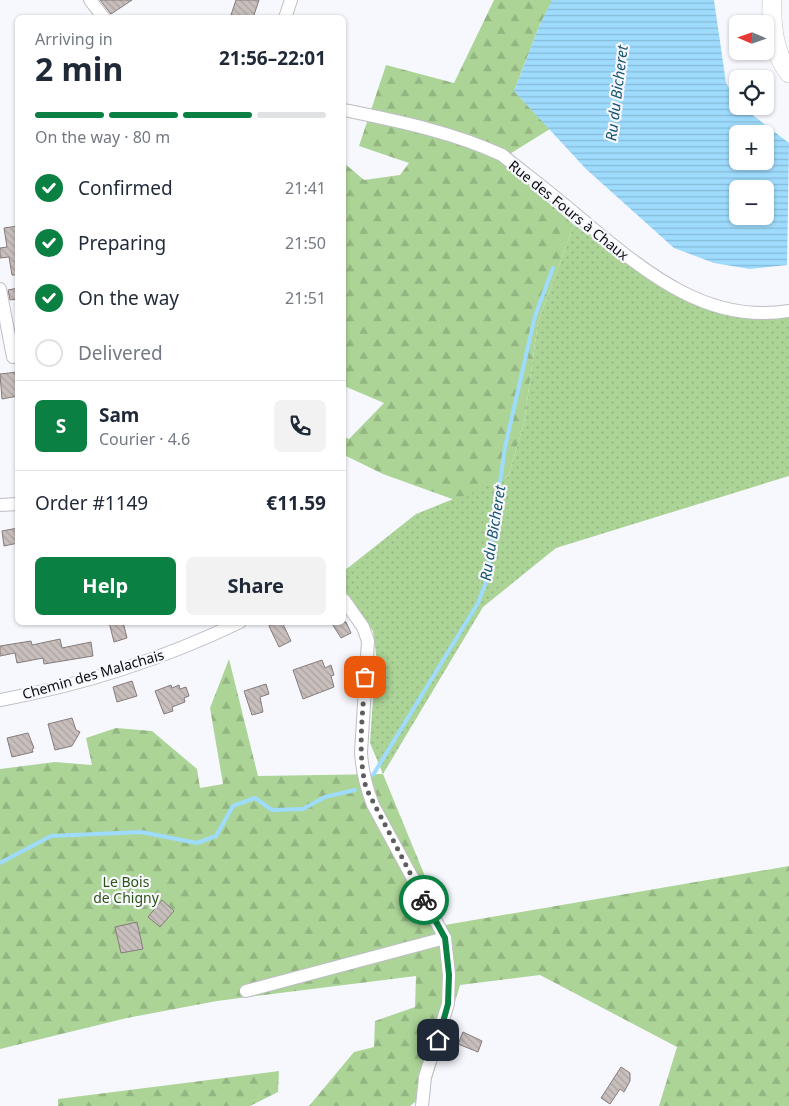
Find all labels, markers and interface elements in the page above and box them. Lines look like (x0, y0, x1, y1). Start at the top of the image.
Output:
north arrow (729, 15, 774, 60)
map controls (729, 15, 774, 225)
text: Arriving in (35, 28, 113, 50)
water label: Ru du Bicheret (600, 43, 632, 142)
text: 21:56–22:01 (219, 45, 326, 71)
text: 2 min (35, 47, 123, 90)
button: locate (729, 70, 774, 115)
button: + (729, 125, 774, 170)
text: On the way · 80 m (35, 126, 170, 148)
street label: Rue des Fours à Chaux (505, 156, 633, 265)
icon: check (35, 174, 63, 202)
text: Confirmed (78, 175, 173, 201)
text: 21:41 (285, 177, 326, 199)
button: − (729, 180, 774, 225)
icon: check (35, 229, 63, 257)
text: Preparing (78, 230, 166, 256)
text: 21:50 (285, 232, 326, 254)
icon: check (35, 284, 63, 312)
text: On the way (78, 285, 179, 311)
text: 21:51 (285, 287, 326, 309)
text: Delivered (78, 340, 163, 366)
button: phone (274, 400, 326, 452)
text: Sam (99, 402, 139, 428)
text: S (56, 413, 66, 439)
text: Courier · 4.6 (99, 428, 190, 450)
water label: Ru du Bicheret (475, 483, 510, 582)
text: Order #1149 (35, 490, 148, 516)
text: €11.59 (266, 490, 326, 516)
button: Help (35, 557, 176, 615)
button: Share (186, 557, 326, 615)
street label: Chemin des Malachais (20, 645, 166, 703)
pin (344, 656, 386, 698)
icon: bag (351, 663, 379, 691)
park label: Le Bois de Chigny (93, 872, 160, 907)
courier (399, 875, 449, 925)
icon: bike (410, 886, 438, 914)
pin (417, 1019, 459, 1061)
icon: home (424, 1026, 452, 1054)

